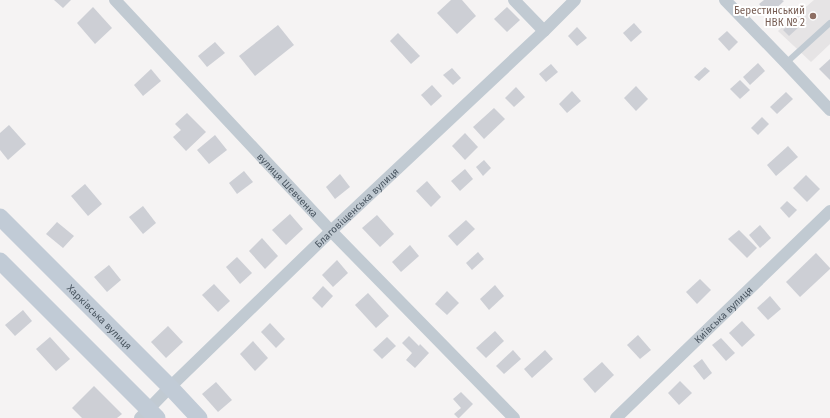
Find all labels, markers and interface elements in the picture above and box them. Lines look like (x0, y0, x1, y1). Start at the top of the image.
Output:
place label: Берестинський НВК № 2 (734, 5, 805, 29)
marker: Берестинський НВК № 2 (808, 11, 818, 21)
street label: вулиця Шевченка (254, 151, 320, 220)
street label: Благовіщенська вулиця (313, 166, 402, 251)
street label: Харківська вулиця (64, 282, 134, 352)
street label: Київська вулиця (692, 284, 756, 346)

